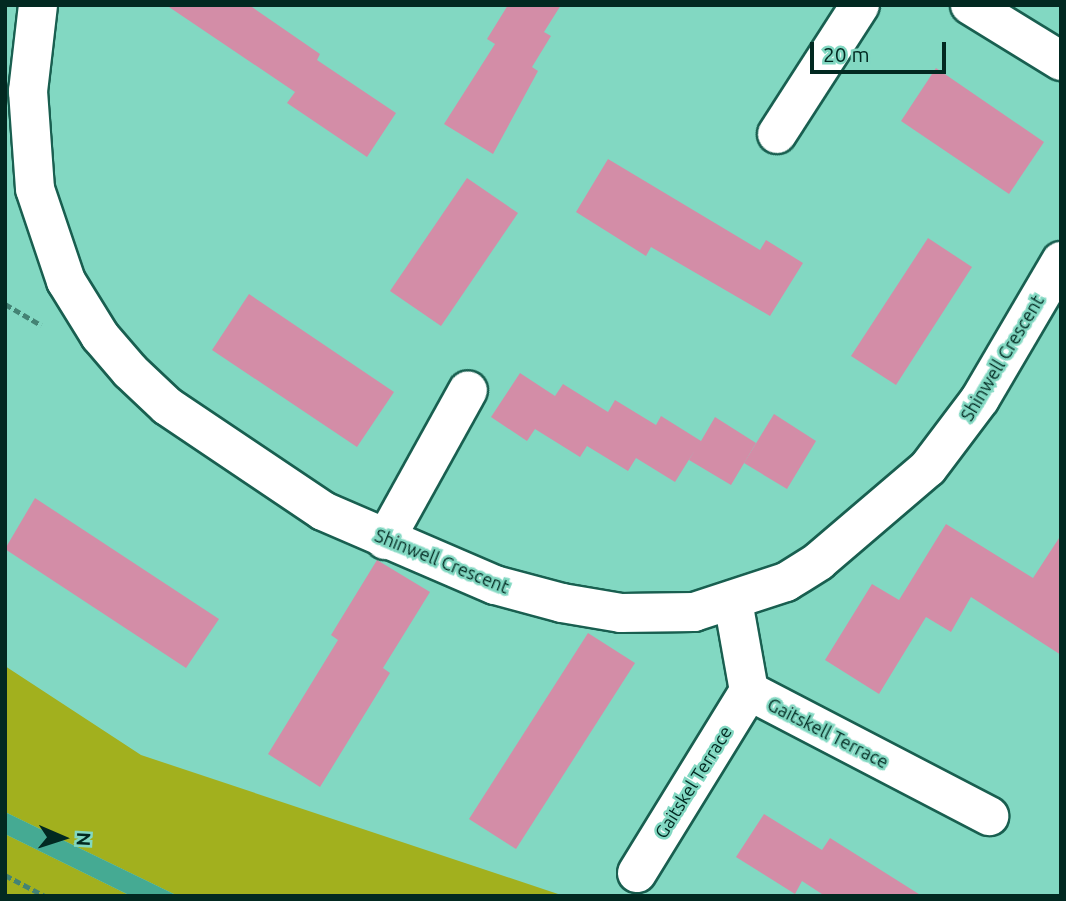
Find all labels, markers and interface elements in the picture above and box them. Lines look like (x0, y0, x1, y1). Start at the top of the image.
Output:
scale bar (814, 28, 950, 72)
text: 20 m (823, 42, 870, 66)
street label: Shinwell Crescent (956, 291, 1048, 425)
street label: Shinwell Crescent (372, 524, 512, 598)
street label: Gaitskell Terrace (764, 693, 892, 773)
street label: Gaitskel Terrace (650, 722, 736, 842)
north arrow (28, 803, 98, 873)
text: N (73, 831, 95, 847)

